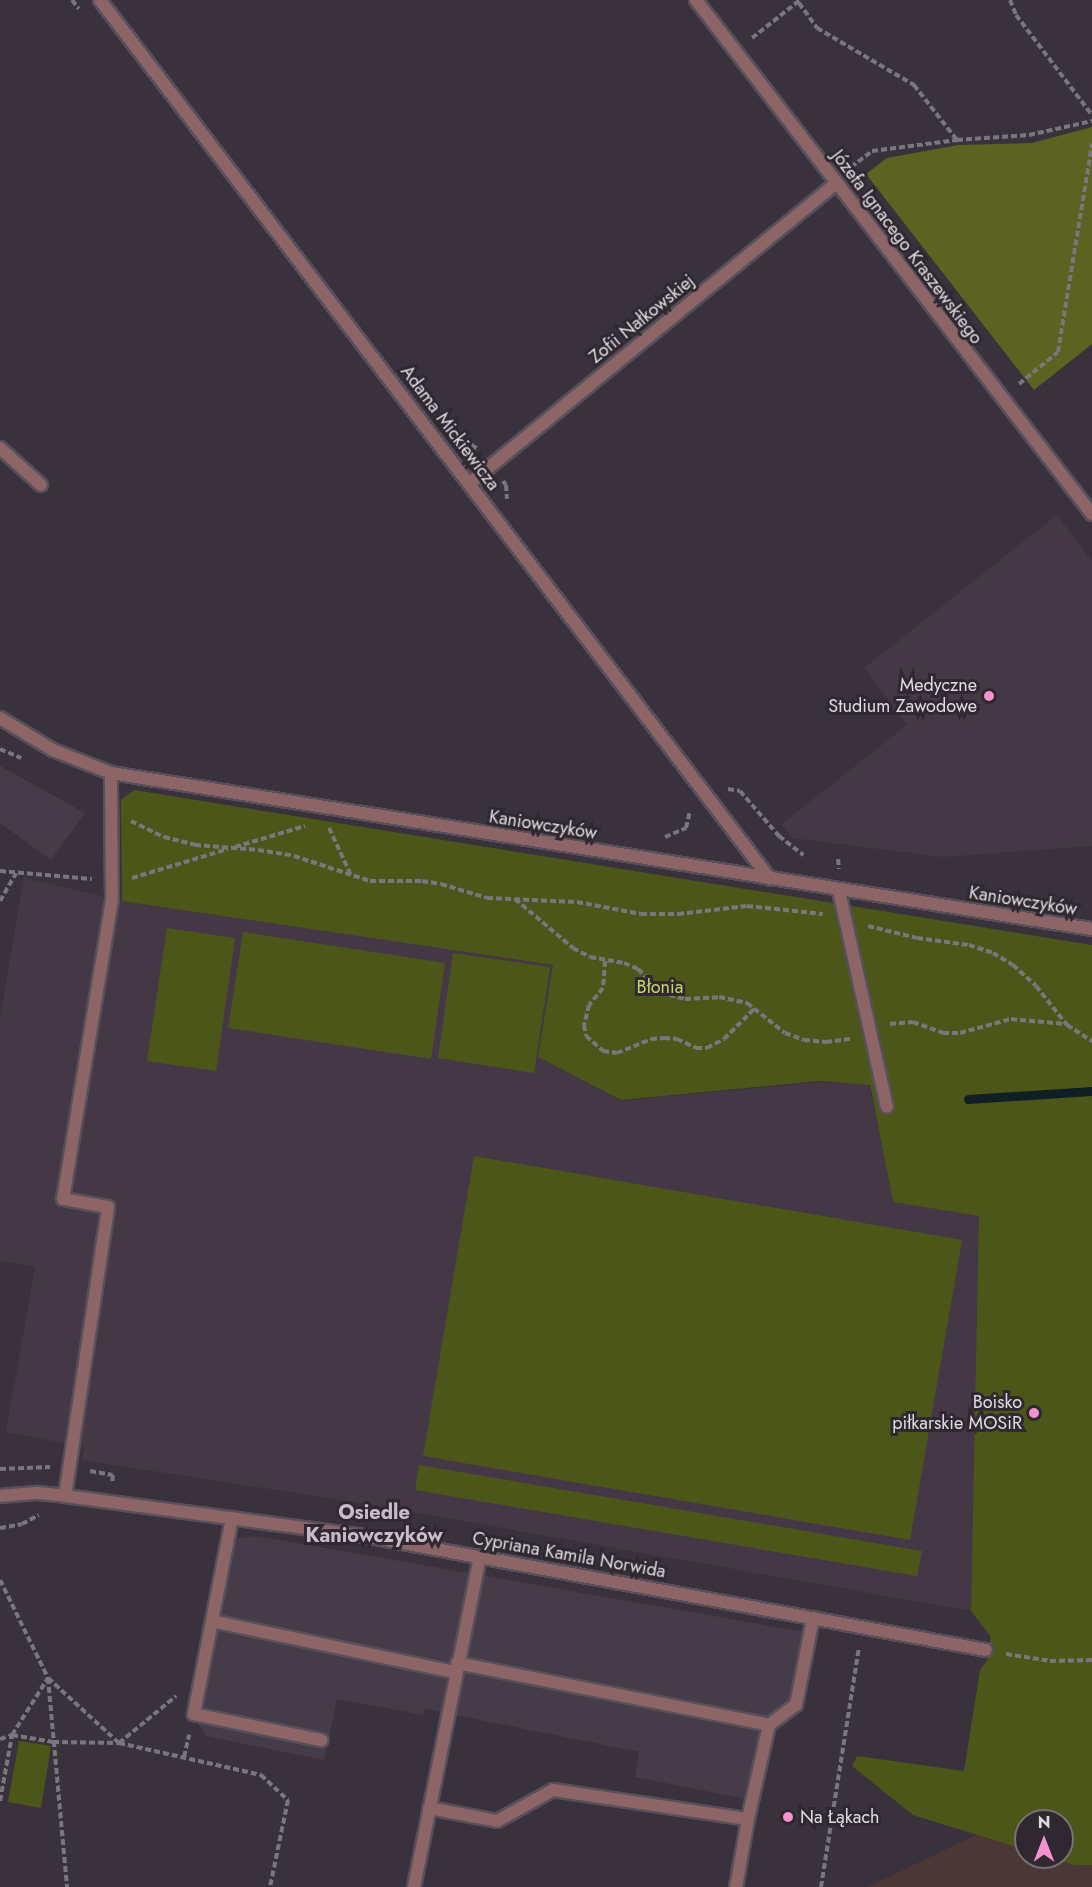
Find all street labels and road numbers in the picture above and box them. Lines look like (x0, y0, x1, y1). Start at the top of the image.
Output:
street label: Józefa Ignacego Kraszewskiego (827, 146, 987, 348)
street label: Zofii Nałkowskiej (585, 270, 699, 368)
street label: Adama Mickiewicza (396, 361, 504, 495)
street label: Kaniowczyków (487, 806, 599, 844)
street label: Kaniowczyków (967, 882, 1079, 920)
street label: Cypriana Kamila Norwida (471, 1527, 667, 1583)

